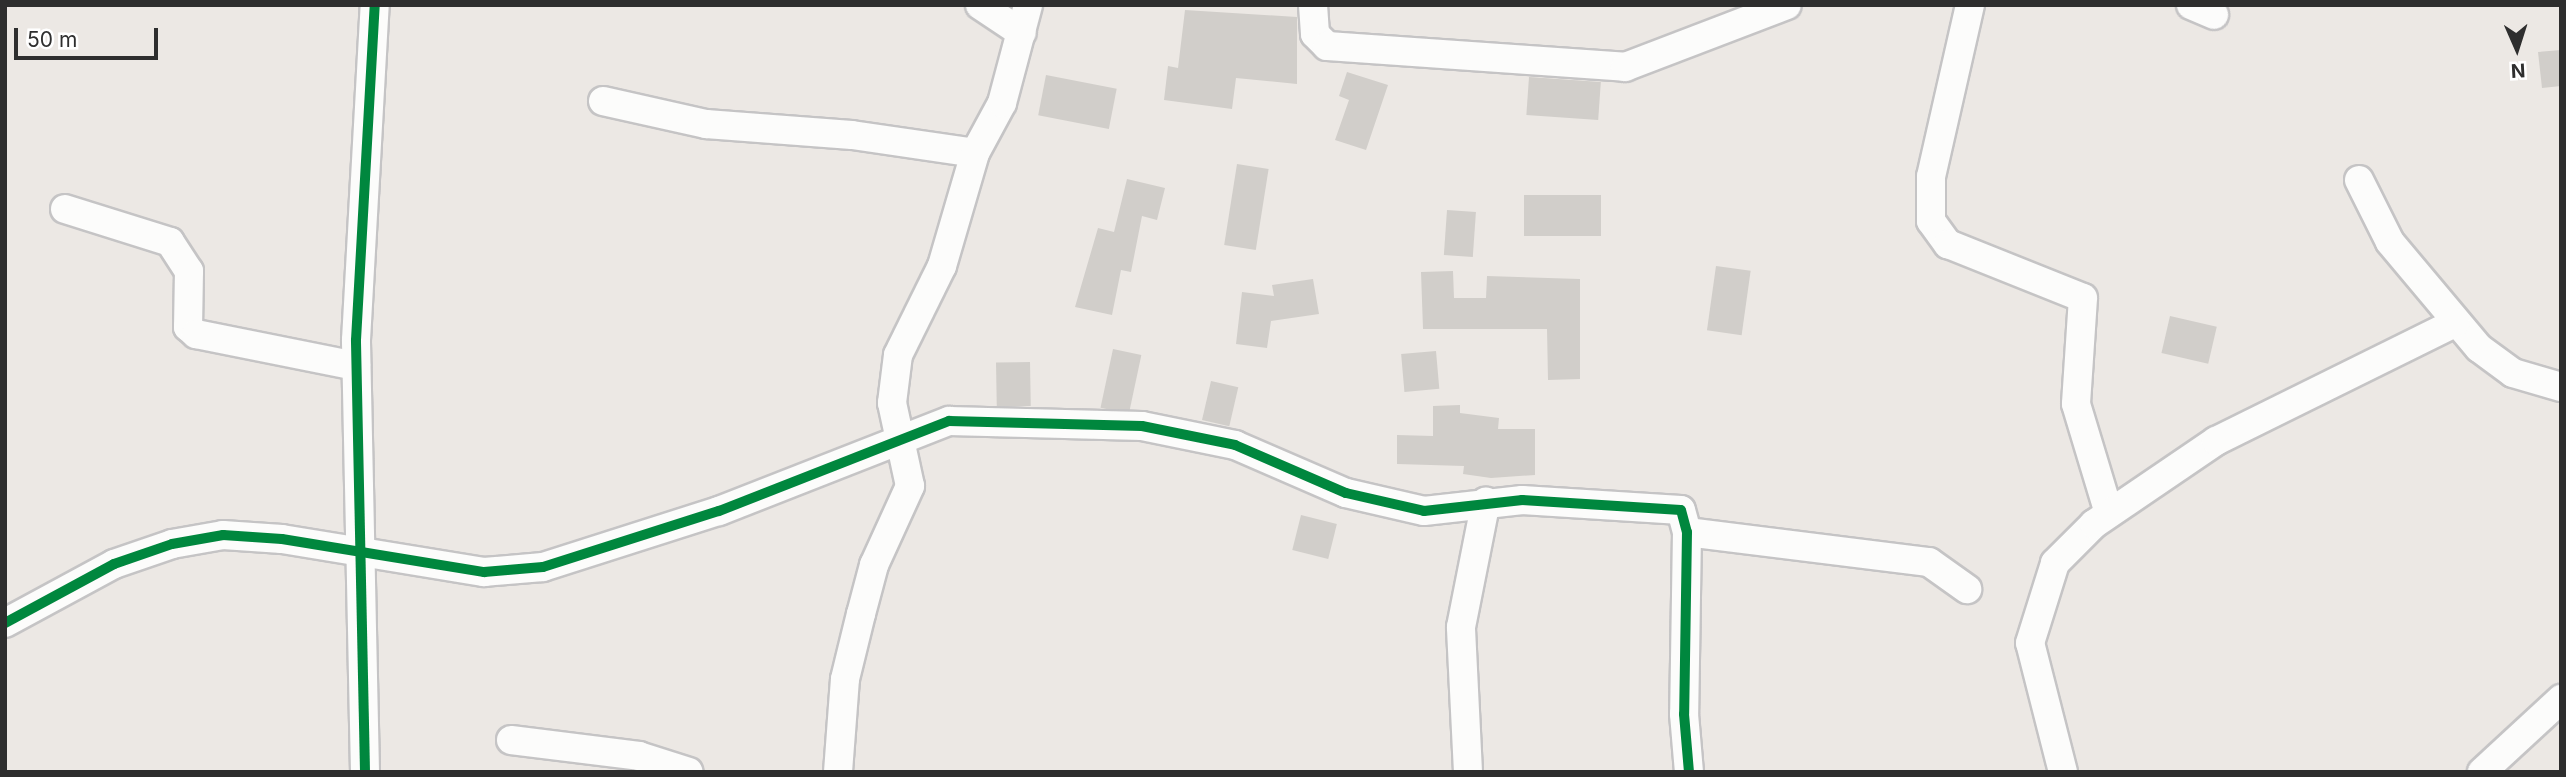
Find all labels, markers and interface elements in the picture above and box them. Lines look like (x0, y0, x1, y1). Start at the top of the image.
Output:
scale bar (18, 14, 161, 58)
north arrow (2482, 14, 2552, 84)
text: 50 m (27, 27, 77, 52)
text: N (2510, 59, 2526, 82)

